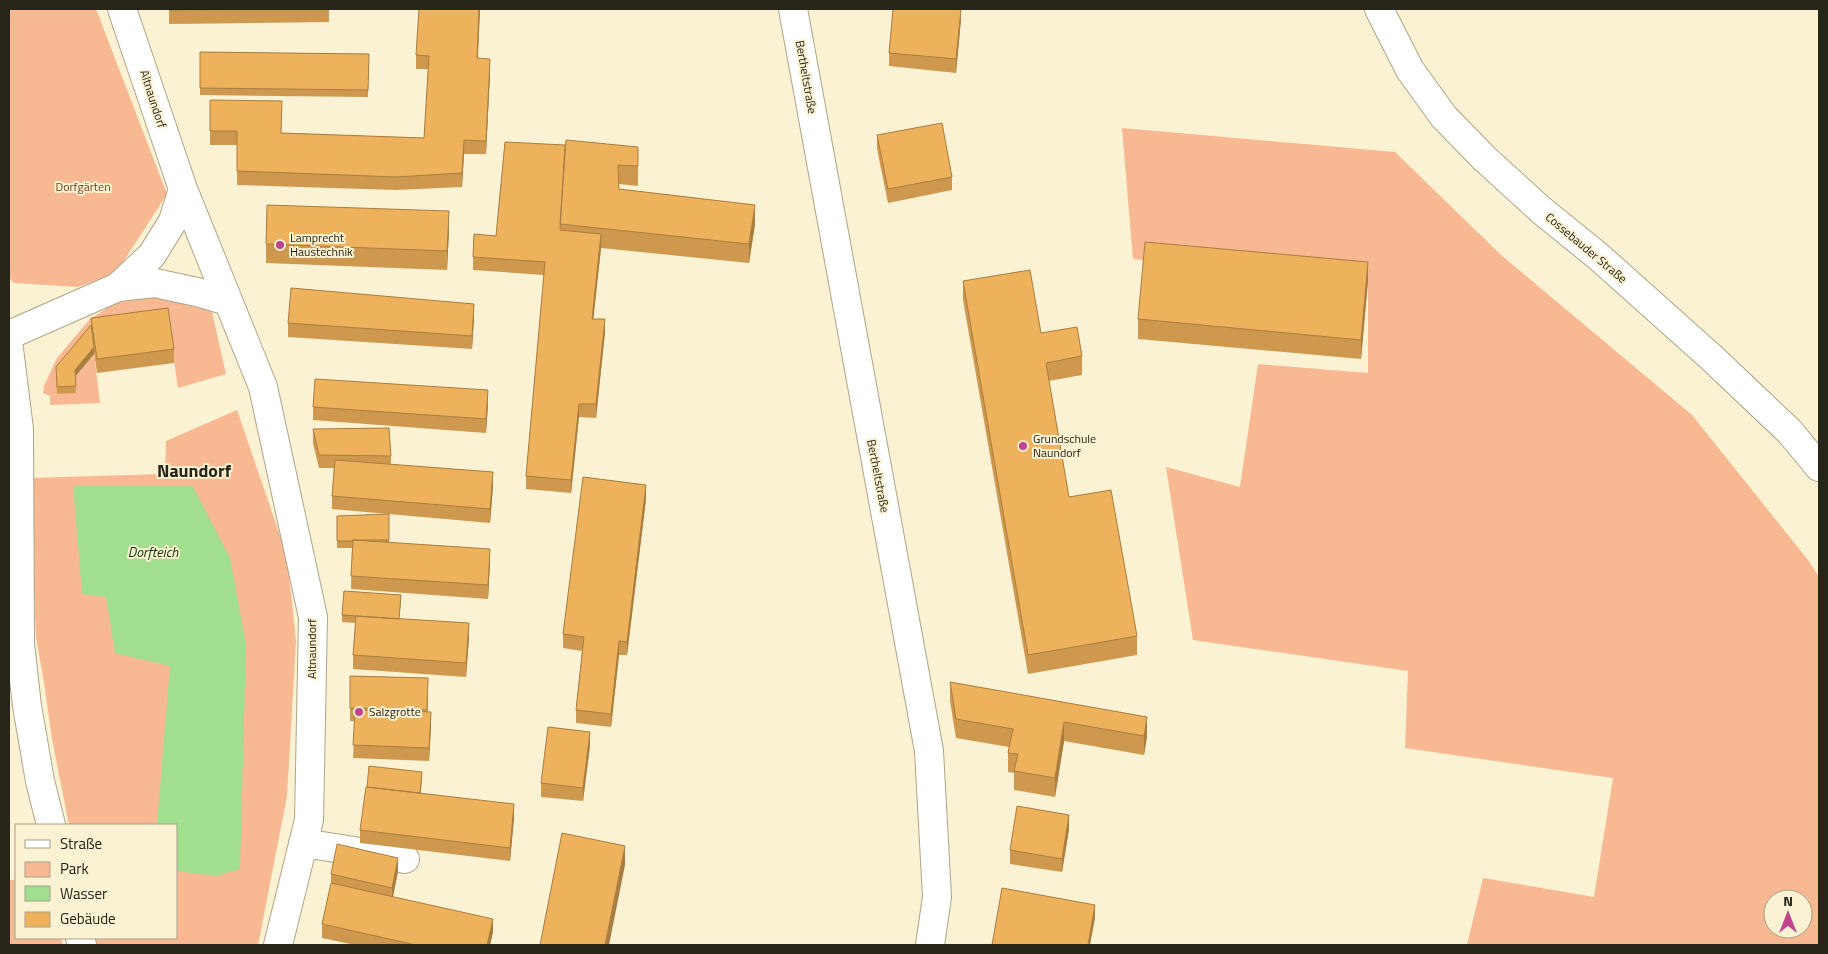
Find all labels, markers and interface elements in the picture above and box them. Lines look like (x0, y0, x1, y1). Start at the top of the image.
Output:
street label: Bertheltstraße (791, 39, 822, 115)
street label: Altnaundorf (135, 67, 172, 130)
park label: Dorfgärten (55, 177, 111, 196)
street label: Cossebauder Straße (1541, 208, 1631, 288)
place label: Lamprecht Haustechnik (290, 228, 353, 261)
marker: Lamprecht Haustechnik (274, 239, 286, 251)
place label: Grundschule Naundorf (1033, 429, 1096, 462)
street label: Bertheltstraße (862, 438, 895, 514)
marker: Grundschule Naundorf (1017, 440, 1029, 452)
district label: Naundorf (157, 457, 232, 484)
water label: Dorfteich (128, 541, 179, 562)
street label: Altnaundorf (302, 619, 321, 679)
place label: Salzgrotte (369, 702, 421, 721)
marker: Salzgrotte (353, 706, 365, 718)
legend (15, 824, 178, 939)
text: Straße (60, 832, 102, 855)
text: Park (60, 857, 89, 880)
text: Wasser (60, 882, 107, 905)
north arrow (1763, 889, 1813, 939)
text: N (1783, 890, 1793, 911)
text: Gebäude (60, 907, 116, 930)

